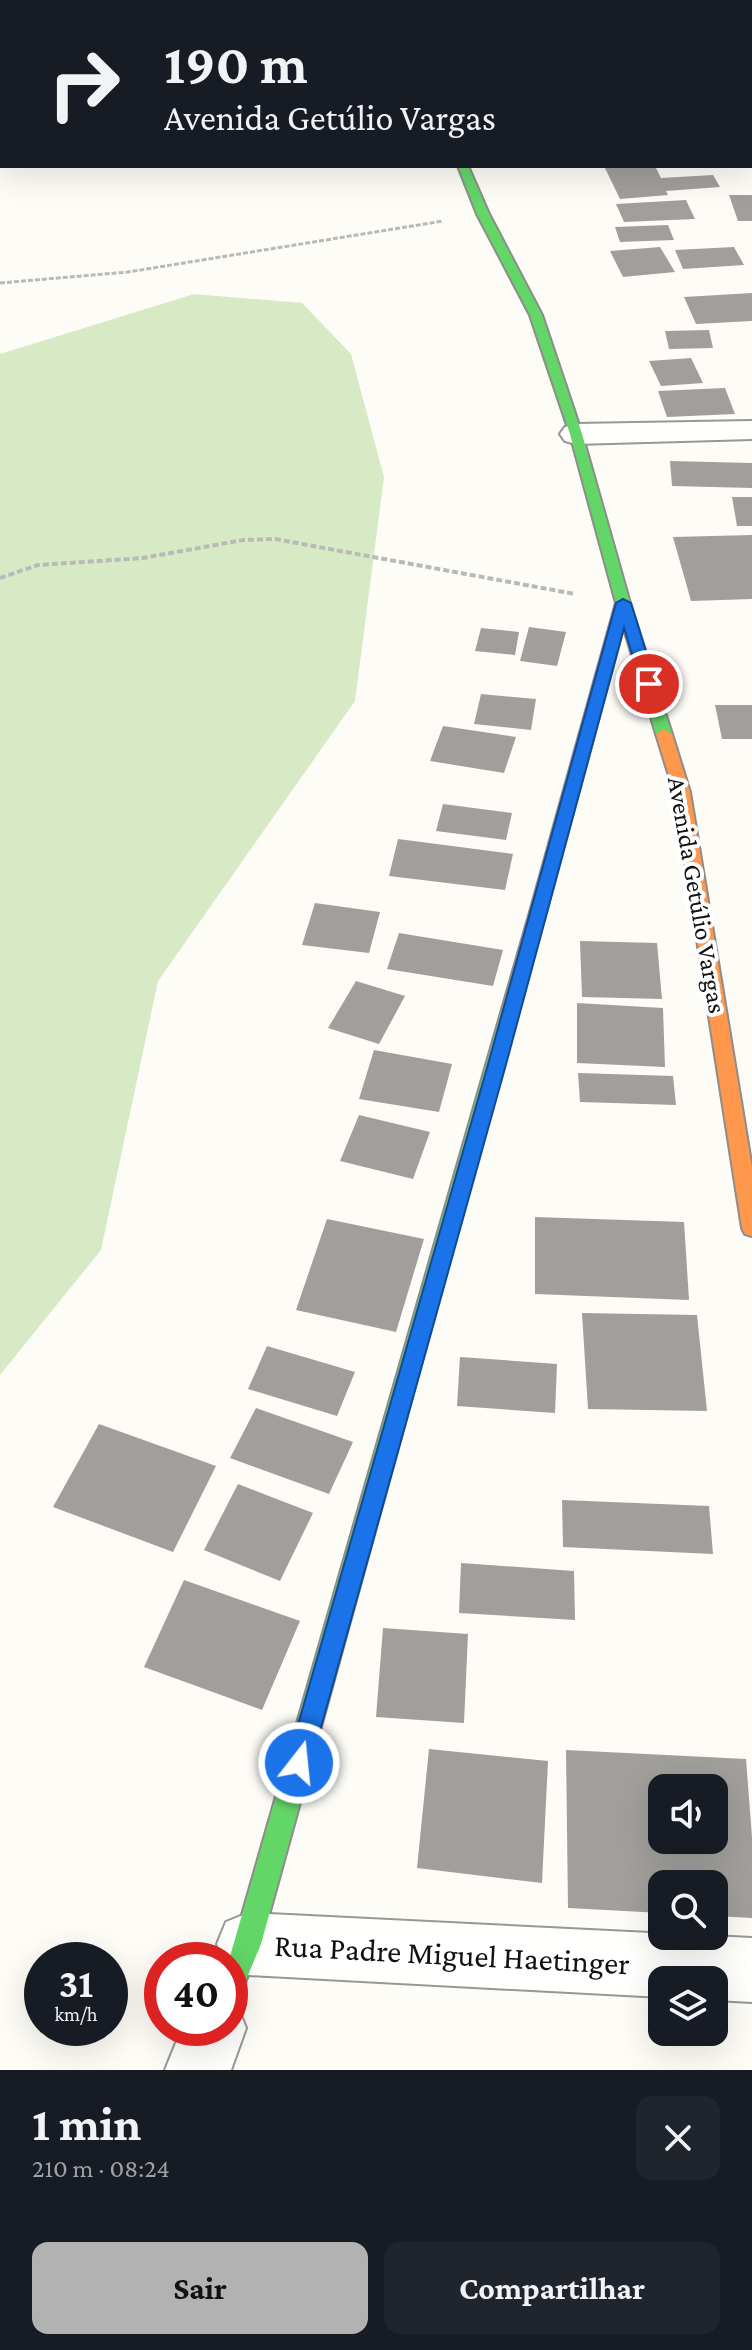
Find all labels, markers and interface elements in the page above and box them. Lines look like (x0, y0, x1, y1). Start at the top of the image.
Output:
icon: right (32, 32, 136, 136)
text: 190 m (164, 33, 308, 95)
text: Avenida Getúlio Vargas (164, 98, 496, 138)
pin (615, 650, 683, 718)
icon: arrive (627, 662, 671, 706)
street label: Avenida Getúlio Vargas (662, 774, 732, 1016)
position arrow (257, 1721, 341, 1805)
map controls (648, 1774, 728, 2046)
button: sound (648, 1774, 728, 1854)
button: search (648, 1870, 728, 1950)
street label: Rua Padre Miguel Haetinger (273, 1927, 631, 1981)
speed limit sign: 40 (144, 1942, 248, 2046)
text: 31 (59, 1961, 93, 2006)
button: layers (648, 1966, 728, 2046)
text: km/h (54, 2003, 98, 2025)
button: close (636, 2096, 720, 2180)
text: 1 min (32, 2097, 141, 2150)
text: 210 m · 08:24 (32, 2154, 170, 2183)
button: Sair (32, 2242, 368, 2334)
button: Compartilhar (384, 2242, 720, 2334)

